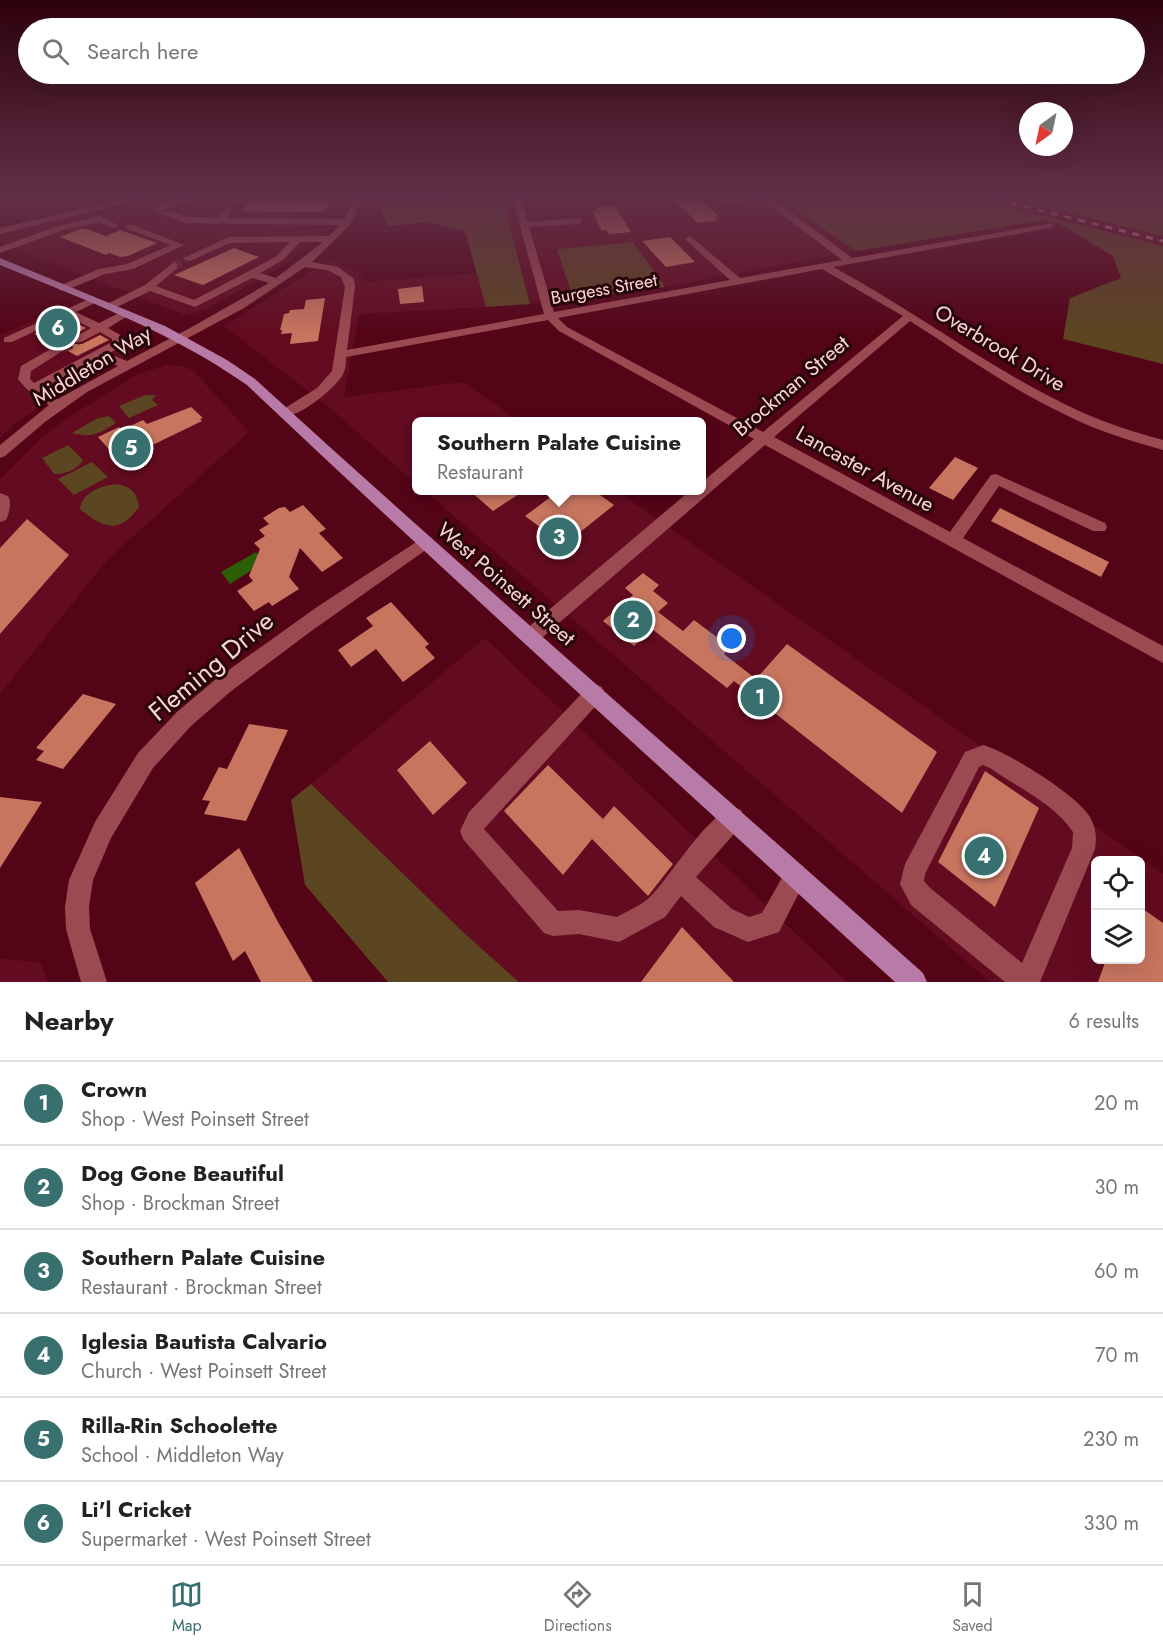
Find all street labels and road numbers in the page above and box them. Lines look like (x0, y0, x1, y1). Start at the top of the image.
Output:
street label: Burgess Street (549, 267, 660, 311)
street label: Overbrook Drive (929, 297, 1071, 399)
street label: Middleton Way (27, 318, 158, 413)
street label: Brockman Street (726, 328, 856, 444)
street label: Lancaster Avenue (790, 419, 940, 520)
street label: West Poinsett Street (430, 515, 582, 653)
street label: Fleming Drive (140, 602, 282, 730)

